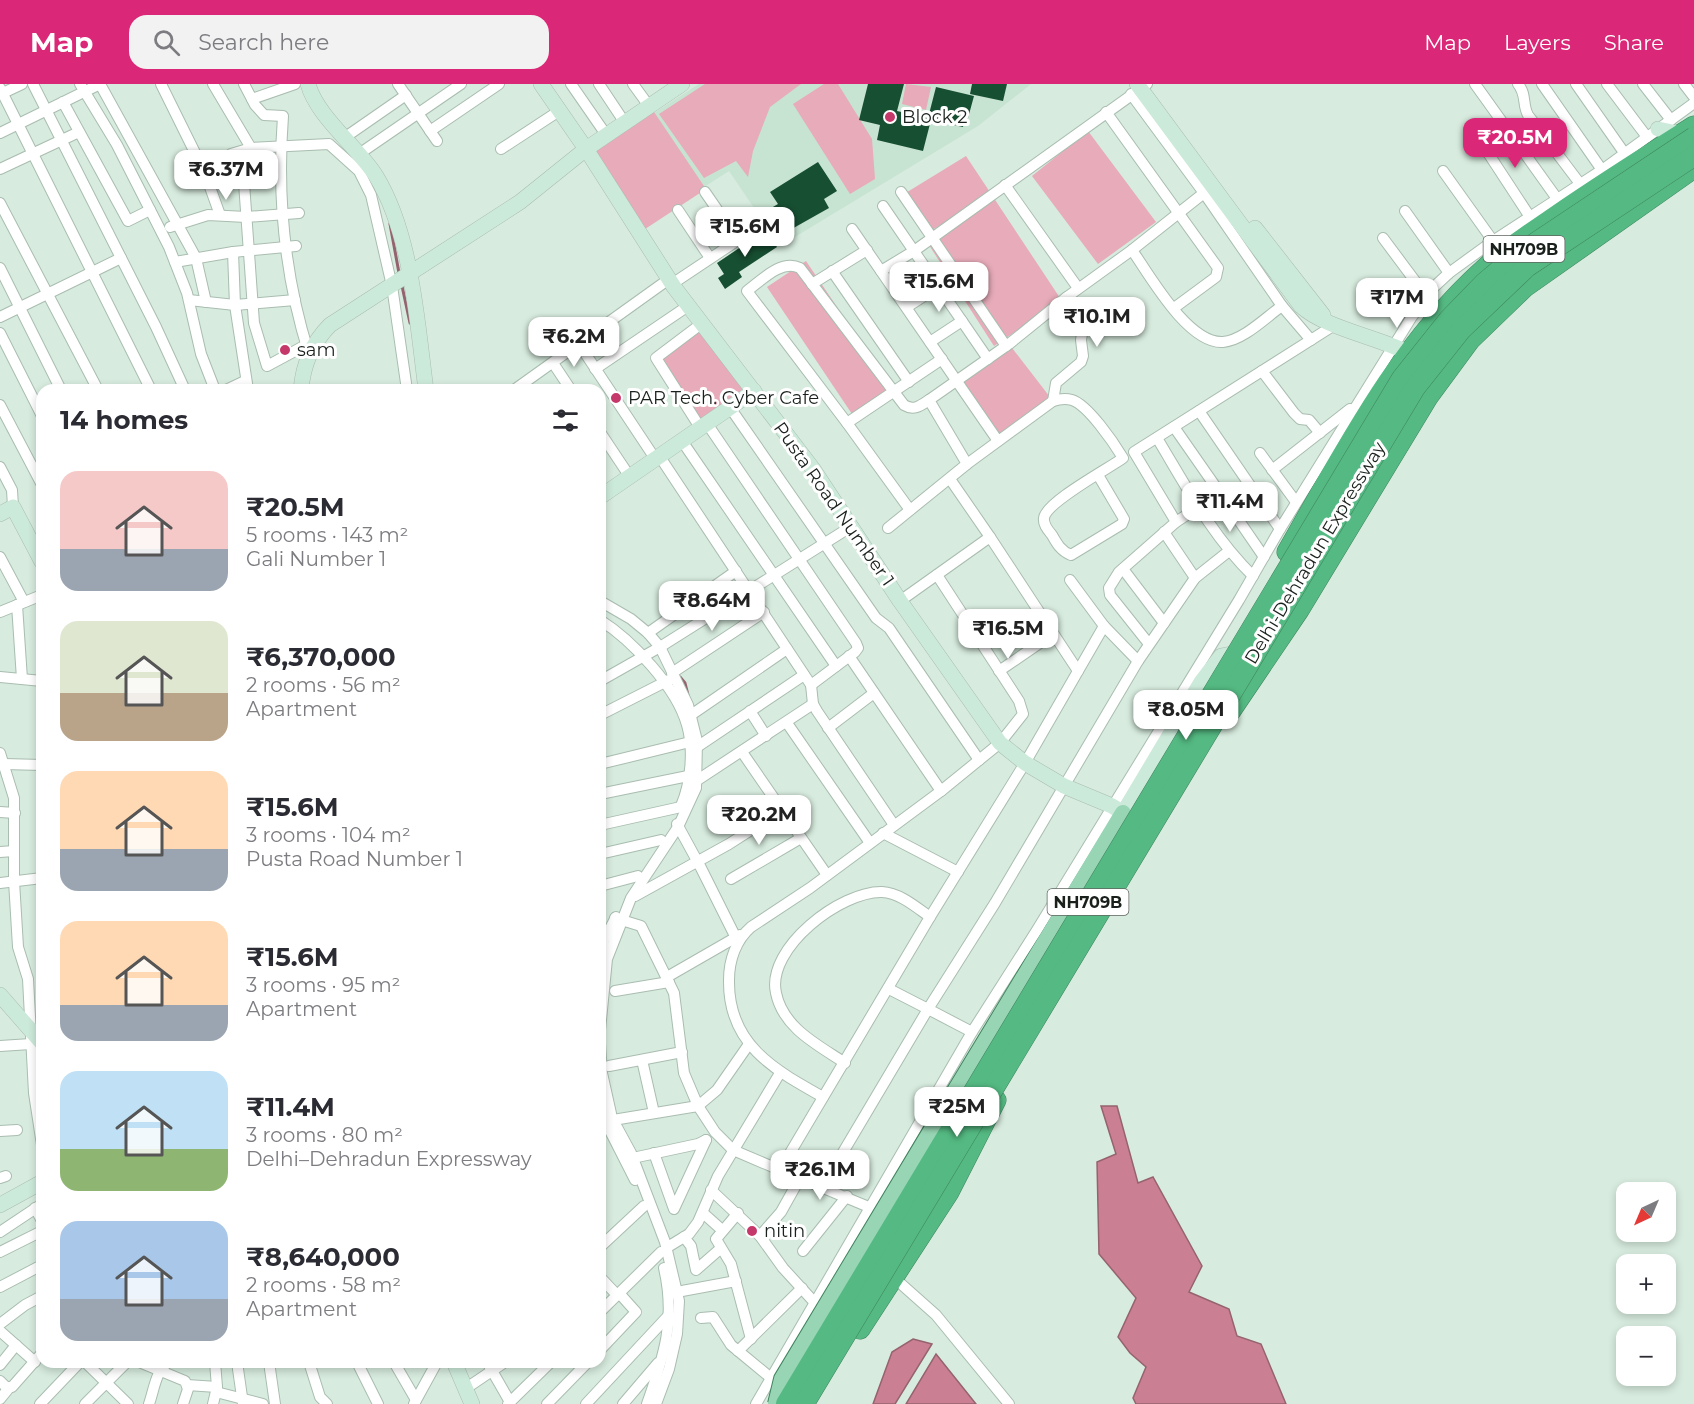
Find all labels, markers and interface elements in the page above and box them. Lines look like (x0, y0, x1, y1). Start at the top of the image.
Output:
search box (129, 15, 549, 69)
text: Map (30, 25, 93, 59)
icon: search (150, 26, 183, 59)
text: Search here (198, 29, 329, 56)
text: Map (1424, 30, 1471, 55)
text: Layers (1504, 30, 1571, 55)
text: Share (1604, 30, 1664, 55)
place label: Block 2 (902, 106, 967, 128)
marker: Block 2 (883, 110, 897, 124)
pin: ₹20.5M (1466, 118, 1564, 169)
text: ₹20.5M (1477, 125, 1553, 149)
pin: ₹6.37M (177, 150, 275, 201)
text: ₹6.37M (188, 157, 264, 181)
pin: ₹15.6M (696, 207, 794, 258)
text: ₹15.6M (709, 214, 781, 238)
road number: NH709B (1484, 236, 1564, 262)
pin: ₹15.6M (890, 262, 988, 313)
text: ₹15.6M (903, 269, 975, 293)
pin: ₹17M (1361, 278, 1433, 329)
text: ₹17M (1370, 285, 1424, 309)
pin: ₹10.1M (1048, 297, 1146, 348)
text: ₹10.1M (1063, 304, 1131, 328)
pin: ₹6.2M (532, 317, 616, 368)
text: ₹6.2M (542, 324, 606, 348)
place label: sam (297, 339, 336, 361)
marker: sam (278, 343, 292, 357)
place label: PAR Tech. Cyber Cafe (628, 387, 819, 409)
marker: PAR Tech. Cyber Cafe (609, 391, 623, 405)
text: 14 homes (60, 404, 188, 436)
icon: filters (549, 404, 582, 437)
street label: Pusta Road Number 1 (769, 418, 899, 590)
street label: Delhi-Dehradun Expressway (1240, 438, 1390, 668)
pin: ₹11.4M (1181, 482, 1279, 533)
text: ₹11.4M (1196, 489, 1264, 513)
text: ₹20.5M (246, 491, 345, 523)
icon: home (108, 495, 180, 567)
text: 5 rooms · 143 m² (246, 523, 408, 547)
text: Gali Number 1 (246, 547, 386, 571)
pin: ₹8.64M (663, 581, 761, 632)
text: ₹8.64M (673, 588, 751, 612)
pin: ₹16.5M (959, 609, 1057, 660)
text: ₹16.5M (972, 616, 1044, 640)
text: ₹6,370,000 (246, 641, 396, 673)
icon: home (108, 645, 180, 717)
text: 2 rooms · 56 m² (246, 673, 401, 697)
pin: ₹8.05M (1137, 690, 1235, 741)
text: Apartment (246, 697, 357, 721)
text: ₹8.05M (1147, 697, 1225, 721)
text: ₹15.6M (246, 791, 339, 823)
icon: home (108, 795, 180, 867)
pin: ₹20.2M (710, 795, 808, 846)
text: ₹20.2M (721, 802, 797, 826)
text: 3 rooms · 104 m² (246, 823, 411, 847)
text: Pusta Road Number 1 (246, 847, 463, 871)
road number: NH709B (1048, 889, 1128, 915)
text: ₹15.6M (246, 941, 339, 973)
icon: home (108, 945, 180, 1017)
text: 3 rooms · 95 m² (246, 973, 400, 997)
text: Apartment (246, 997, 357, 1021)
pin: ₹25M (921, 1087, 993, 1138)
text: ₹11.4M (246, 1091, 335, 1123)
text: ₹25M (928, 1094, 986, 1118)
icon: home (108, 1095, 180, 1167)
text: 3 rooms · 80 m² (246, 1123, 403, 1147)
text: Delhi–Dehradun Expressway (246, 1147, 532, 1171)
pin: ₹26.1M (771, 1150, 869, 1201)
text: ₹26.1M (784, 1157, 856, 1181)
north arrow (1616, 1182, 1676, 1242)
map controls (1616, 1182, 1676, 1386)
place label: nitin (764, 1220, 805, 1242)
marker: nitin (745, 1224, 759, 1238)
text: ₹8,640,000 (246, 1241, 400, 1273)
icon: home (108, 1245, 180, 1317)
button: + (1616, 1254, 1676, 1314)
text: 2 rooms · 58 m² (246, 1273, 401, 1297)
text: Apartment (246, 1297, 357, 1321)
button: − (1616, 1326, 1676, 1386)

